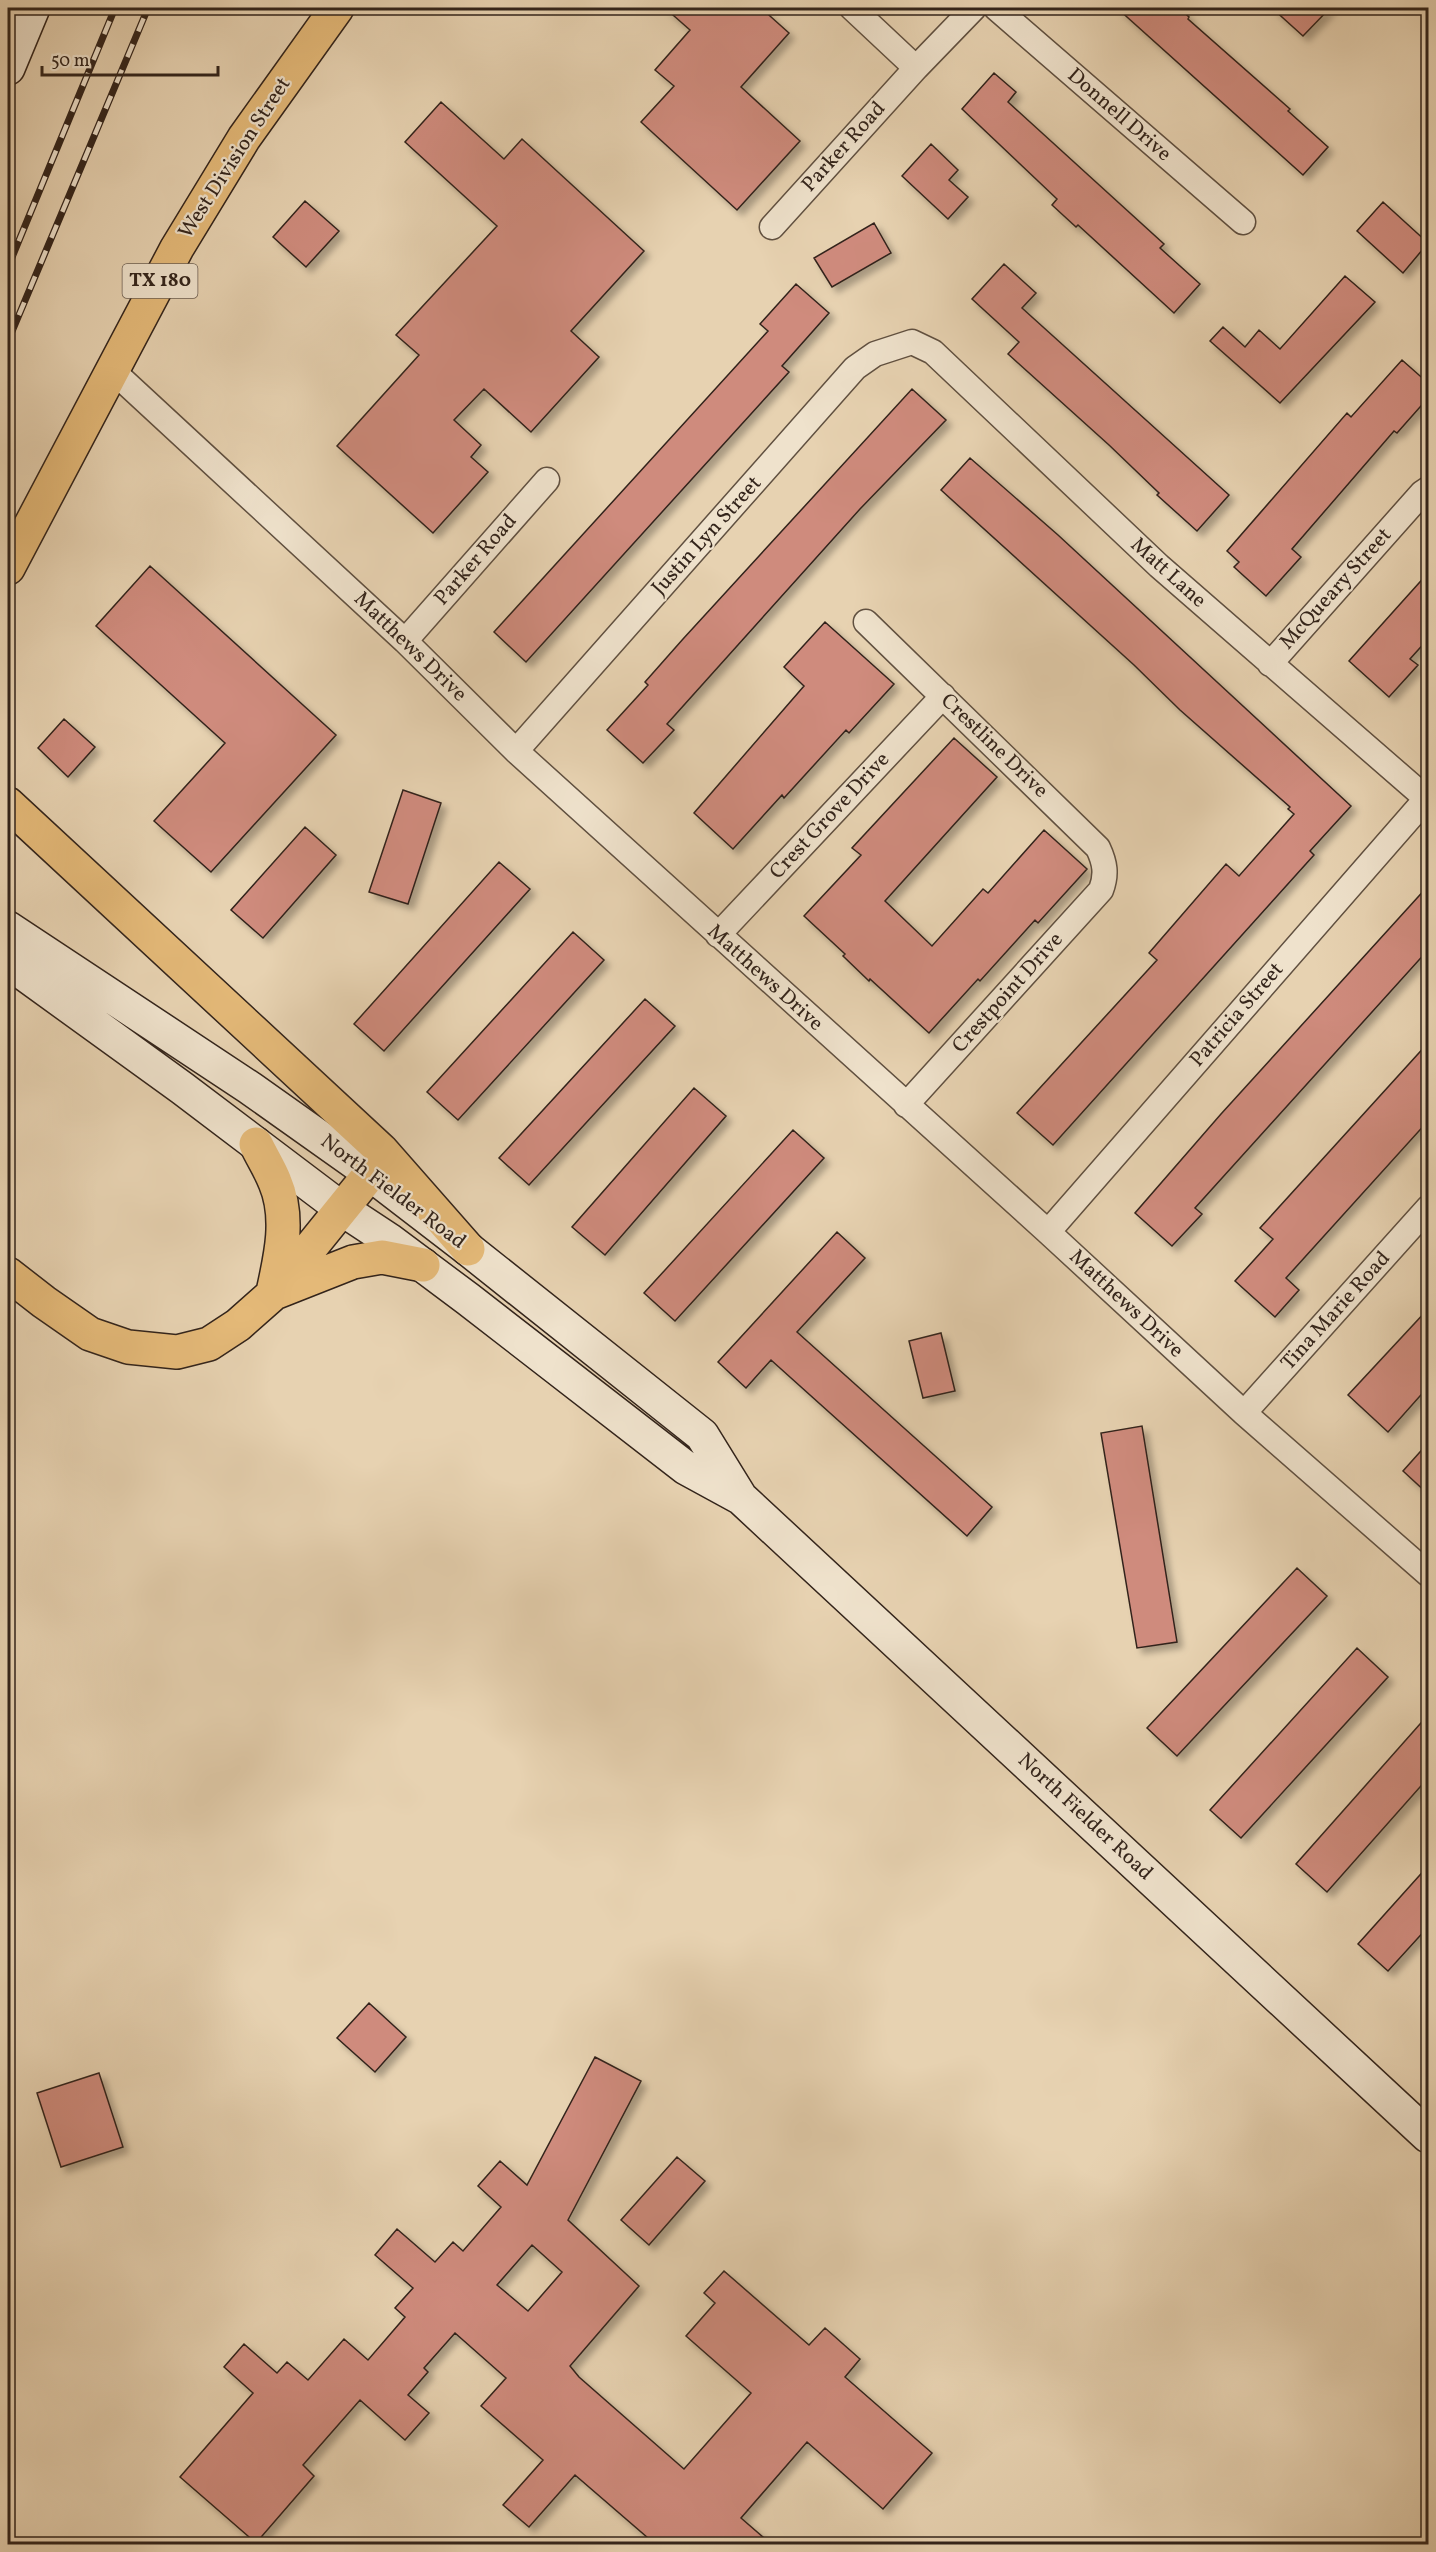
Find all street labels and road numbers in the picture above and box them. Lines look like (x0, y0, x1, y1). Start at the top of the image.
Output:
street label: Donnell Drive (1061, 62, 1177, 168)
street label: West Division Street (172, 72, 298, 244)
street label: Parker Road (795, 95, 893, 199)
road number: TX 180 (122, 264, 198, 298)
street label: Justin Lyn Street (646, 470, 768, 602)
street label: Parker Road (428, 508, 524, 612)
street label: McQueary Street (1273, 522, 1399, 656)
street label: Matt Lane (1124, 531, 1212, 615)
street label: Matthews Drive (347, 585, 473, 709)
street label: Crestline Drive (934, 687, 1054, 805)
street label: Crest Grove Drive (763, 746, 897, 886)
street label: Matthews Drive (701, 918, 829, 1038)
street label: Crestpoint Drive (946, 926, 1070, 1060)
street label: Patricia Street (1183, 956, 1291, 1074)
street label: North Fielder Road (314, 1128, 472, 1256)
street label: Matthews Drive (1062, 1243, 1190, 1365)
street label: Tina Marie Road (1275, 1245, 1397, 1377)
street label: North Fielder Road (1011, 1747, 1159, 1887)

